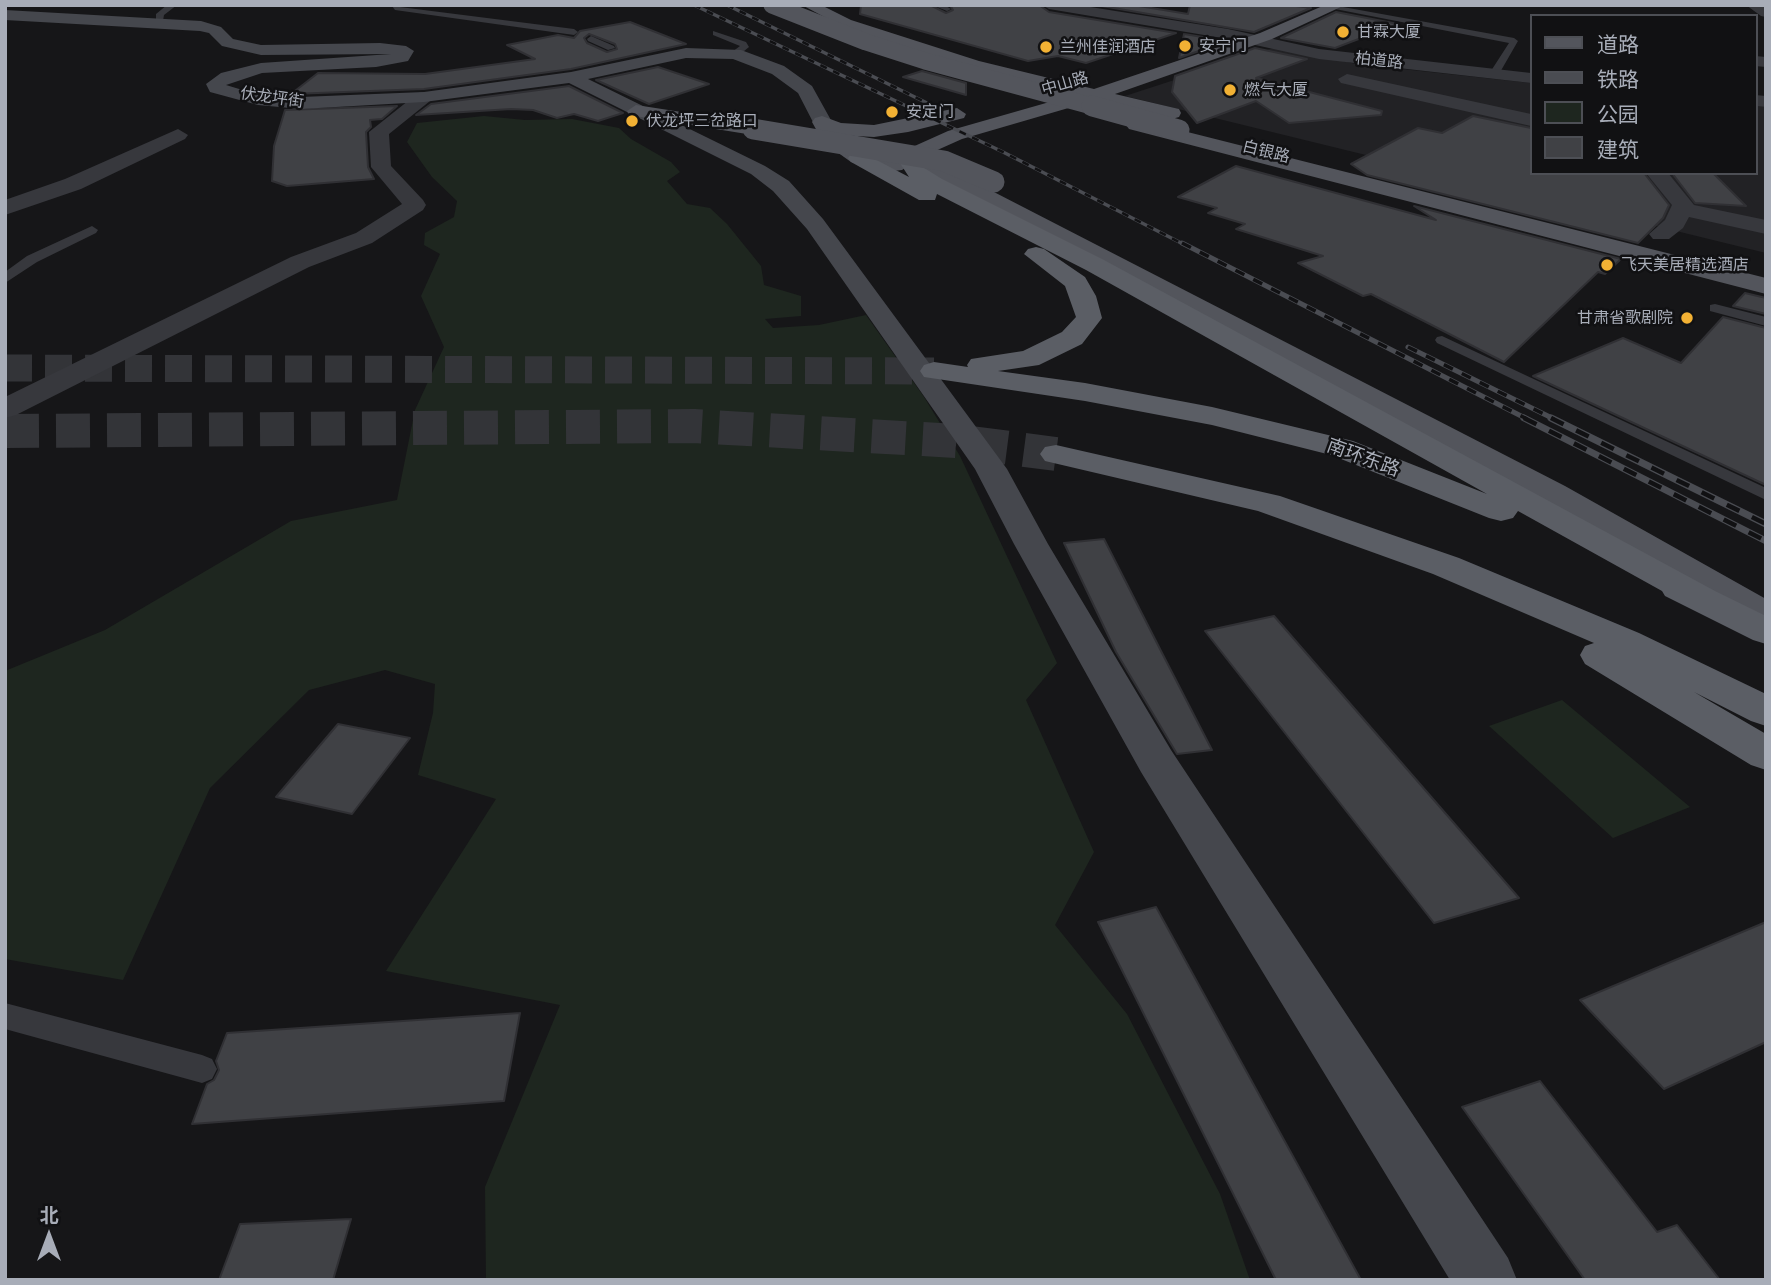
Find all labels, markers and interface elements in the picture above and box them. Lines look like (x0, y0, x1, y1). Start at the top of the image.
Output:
legend (1530, 14, 1757, 175)
place label: 甘霖大厦 (1357, 22, 1421, 42)
marker: 甘霖大厦 (1335, 24, 1351, 40)
text: 道路 (1597, 30, 1639, 58)
place label: 安宁门 (1199, 36, 1247, 56)
place label: 兰州佳润酒店 (1060, 37, 1156, 57)
marker: 安宁门 (1177, 38, 1193, 54)
marker: 兰州佳润酒店 (1038, 39, 1054, 55)
street label: 柏道路 (1354, 49, 1404, 73)
text: 铁路 (1597, 65, 1639, 93)
street label: 中山路 (1039, 68, 1091, 100)
place label: 燃气大厦 (1244, 80, 1308, 100)
marker: 燃气大厦 (1222, 82, 1238, 98)
street label: 伏龙坪街 (239, 84, 305, 112)
text: 公园 (1597, 100, 1639, 128)
place label: 安定门 (906, 102, 954, 122)
marker: 安定门 (884, 104, 900, 120)
place label: 伏龙坪三岔路口 (646, 111, 758, 131)
marker: 伏龙坪三岔路口 (624, 113, 640, 129)
text: 建筑 (1597, 135, 1639, 163)
street label: 白银路 (1240, 137, 1292, 167)
place label: 飞天美居精选酒店 (1621, 255, 1749, 275)
marker: 飞天美居精选酒店 (1599, 257, 1615, 273)
place label: 甘肃省歌剧院 (1577, 308, 1673, 328)
marker: 甘肃省歌剧院 (1679, 310, 1695, 326)
street label: 南环东路 (1323, 434, 1403, 482)
north arrow (14, 1201, 84, 1271)
text: 北 (39, 1203, 59, 1227)

